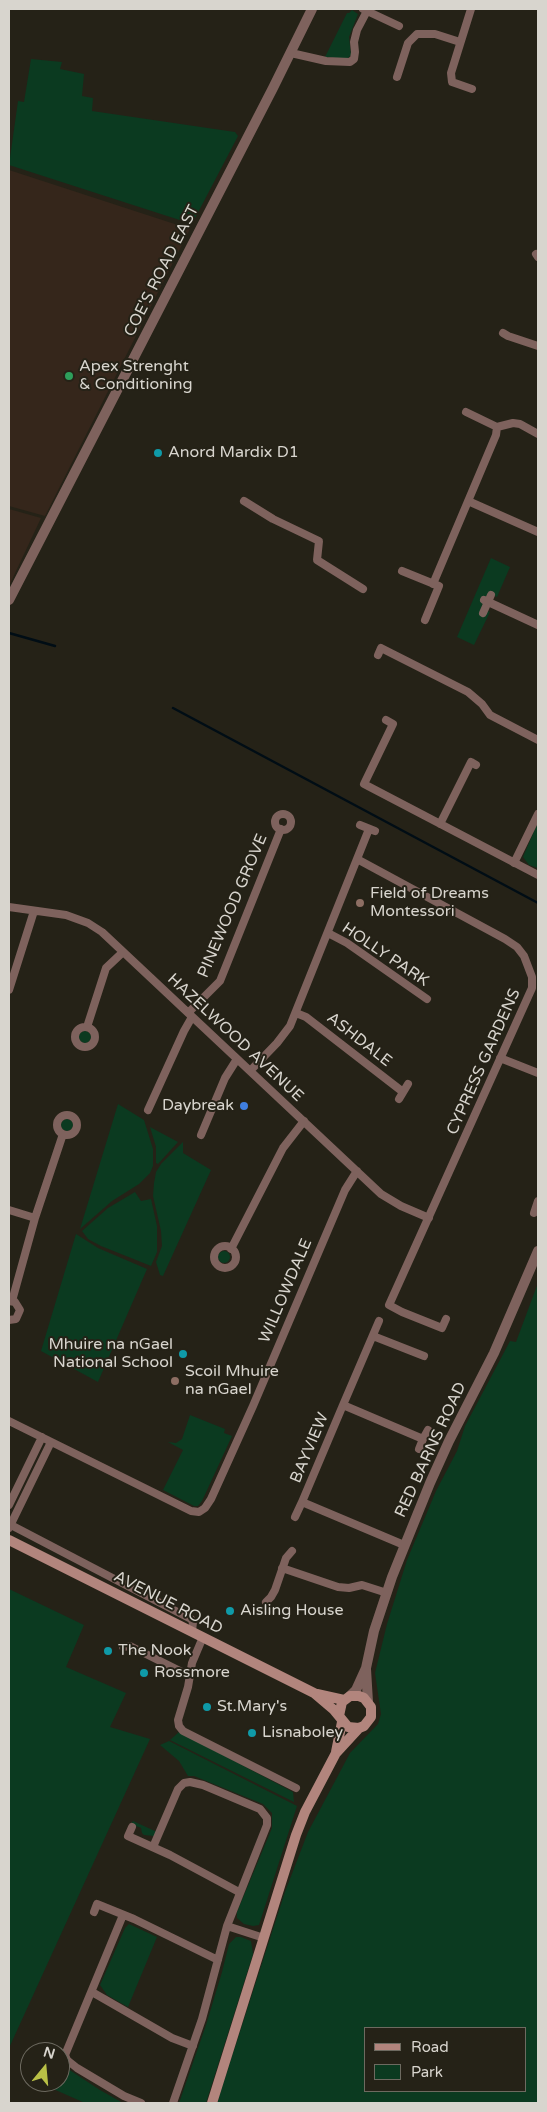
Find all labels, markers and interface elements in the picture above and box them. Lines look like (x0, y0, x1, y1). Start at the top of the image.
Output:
street label: COE'S ROAD EAST (121, 202, 203, 340)
place label: Apex Strenght & Conditioning (79, 357, 193, 395)
marker: Apex Strenght & Conditioning (63, 370, 75, 382)
place label: Anord Mardix D1 (168, 443, 299, 463)
marker: Anord Mardix D1 (152, 447, 164, 459)
street label: PINEWOOD GROVE (194, 831, 272, 981)
place label: Field of Dreams Montessori (370, 884, 489, 922)
marker: Field of Dreams Montessori (354, 897, 366, 909)
street label: HOLLY PARK (338, 919, 432, 991)
street label: HAZELWOOD AVENUE (163, 970, 307, 1106)
street label: CYPRESS GARDENS (443, 986, 525, 1138)
street label: ASHDALE (323, 1009, 395, 1071)
place label: Daybreak (162, 1096, 234, 1116)
marker: Daybreak (238, 1100, 250, 1112)
street label: WILLOWDALE (255, 1236, 317, 1346)
place label: Mhuire na nGael National School (49, 1335, 173, 1373)
marker: Mhuire na nGael National School (177, 1348, 189, 1360)
place label: Scoil Mhuire na nGael (185, 1362, 279, 1400)
marker: Scoil Mhuire na nGael (169, 1375, 181, 1387)
street label: RED BARNS ROAD (391, 1379, 471, 1521)
street label: BAYVIEW (287, 1410, 333, 1486)
street label: AVENUE ROAD (110, 1567, 226, 1639)
place label: Aisling House (240, 1601, 344, 1621)
marker: Aisling House (224, 1605, 236, 1617)
place label: The Nook (118, 1641, 191, 1661)
marker: The Nook (102, 1645, 114, 1657)
place label: Rossmore (154, 1663, 230, 1683)
marker: Rossmore (138, 1667, 150, 1679)
place label: St.Mary's (217, 1697, 287, 1717)
marker: St.Mary's (201, 1701, 213, 1713)
place label: Lisnaboley (262, 1723, 343, 1743)
marker: Lisnaboley (246, 1727, 258, 1739)
legend (364, 2027, 527, 2092)
text: Road (411, 2038, 449, 2056)
north arrow (20, 2042, 70, 2092)
text: N (41, 2043, 57, 2063)
text: Park (411, 2063, 443, 2081)

